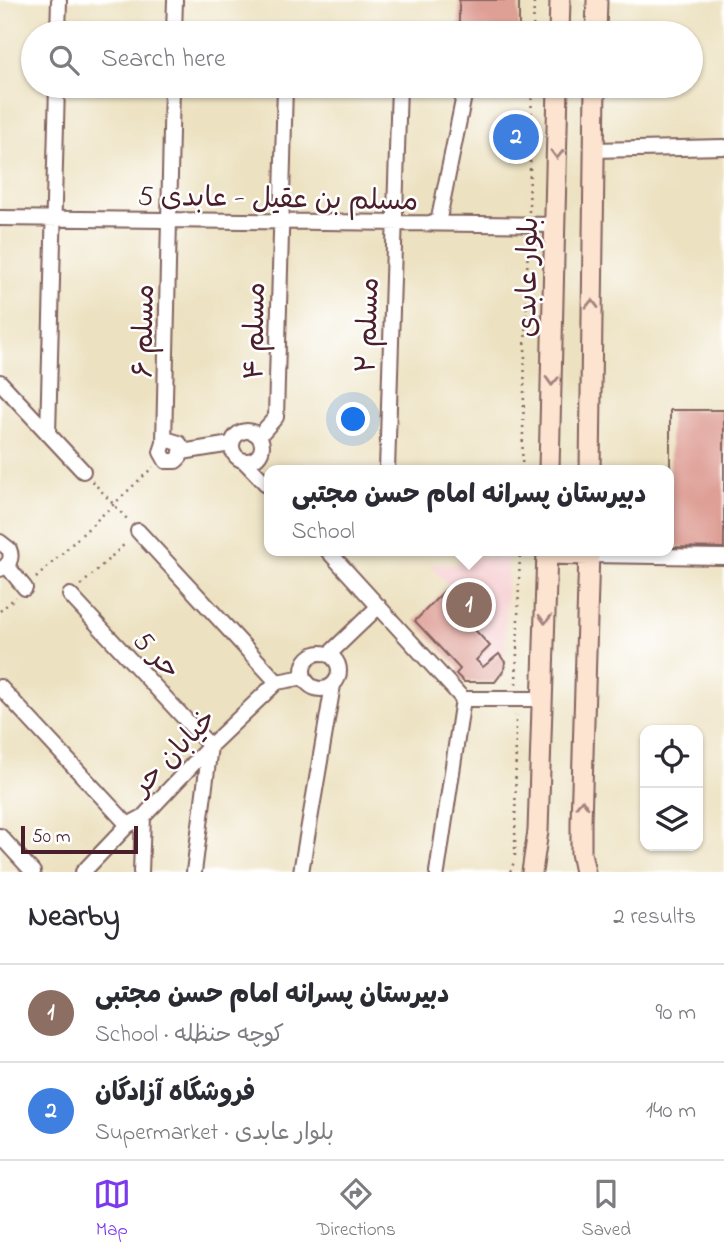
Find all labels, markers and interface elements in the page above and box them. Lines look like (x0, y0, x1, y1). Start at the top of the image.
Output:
search box (21, 21, 703, 98)
icon: search (45, 41, 83, 79)
text: Search here (101, 41, 226, 79)
pin: 2 (493, 111, 539, 163)
one-way arrow (549, 149, 565, 160)
street label: مسلم بن عقیل - عابدی 5 (137, 178, 419, 223)
street label: بلوار عابدی (508, 216, 551, 338)
street label: مسلم ۲ (347, 277, 392, 374)
street label: مسلم ۴ (235, 282, 278, 380)
street label: مسلم ۶ (124, 284, 167, 378)
one-way arrow (584, 298, 600, 309)
one-way arrow (544, 376, 559, 387)
your location (336, 402, 370, 436)
popup (264, 465, 674, 556)
text: دبیرستان پسرانه امام حسن مجتبی (292, 477, 646, 515)
text: School (292, 516, 355, 549)
pin: 1 (446, 579, 492, 631)
one-way arrow (537, 614, 552, 625)
street label: حر 5 (122, 623, 189, 690)
street label: خیابان حر (122, 701, 227, 808)
map controls (640, 725, 703, 851)
button: locate (640, 725, 703, 788)
button: layers (640, 788, 703, 851)
one-way arrow (574, 798, 589, 809)
scale bar (21, 823, 138, 855)
text: 50 m (32, 824, 71, 851)
text: Nearby (28, 896, 120, 940)
text: 2 results (613, 901, 696, 934)
text: دبیرستان پسرانه امام حسن مجتبی (95, 977, 449, 1015)
text: 1 (47, 997, 55, 1030)
text: 90 m (656, 997, 696, 1030)
text: School · کوچه حنظله (95, 1019, 284, 1052)
text: فروشگاه آزادگان (95, 1075, 255, 1113)
text: 2 (45, 1095, 57, 1128)
text: 140 m (646, 1095, 696, 1128)
text: Supermarket · بلوار عابدی (95, 1117, 334, 1150)
tab: Map (93, 1175, 131, 1244)
tab: Directions (317, 1175, 396, 1244)
tab: Saved (582, 1175, 631, 1244)

